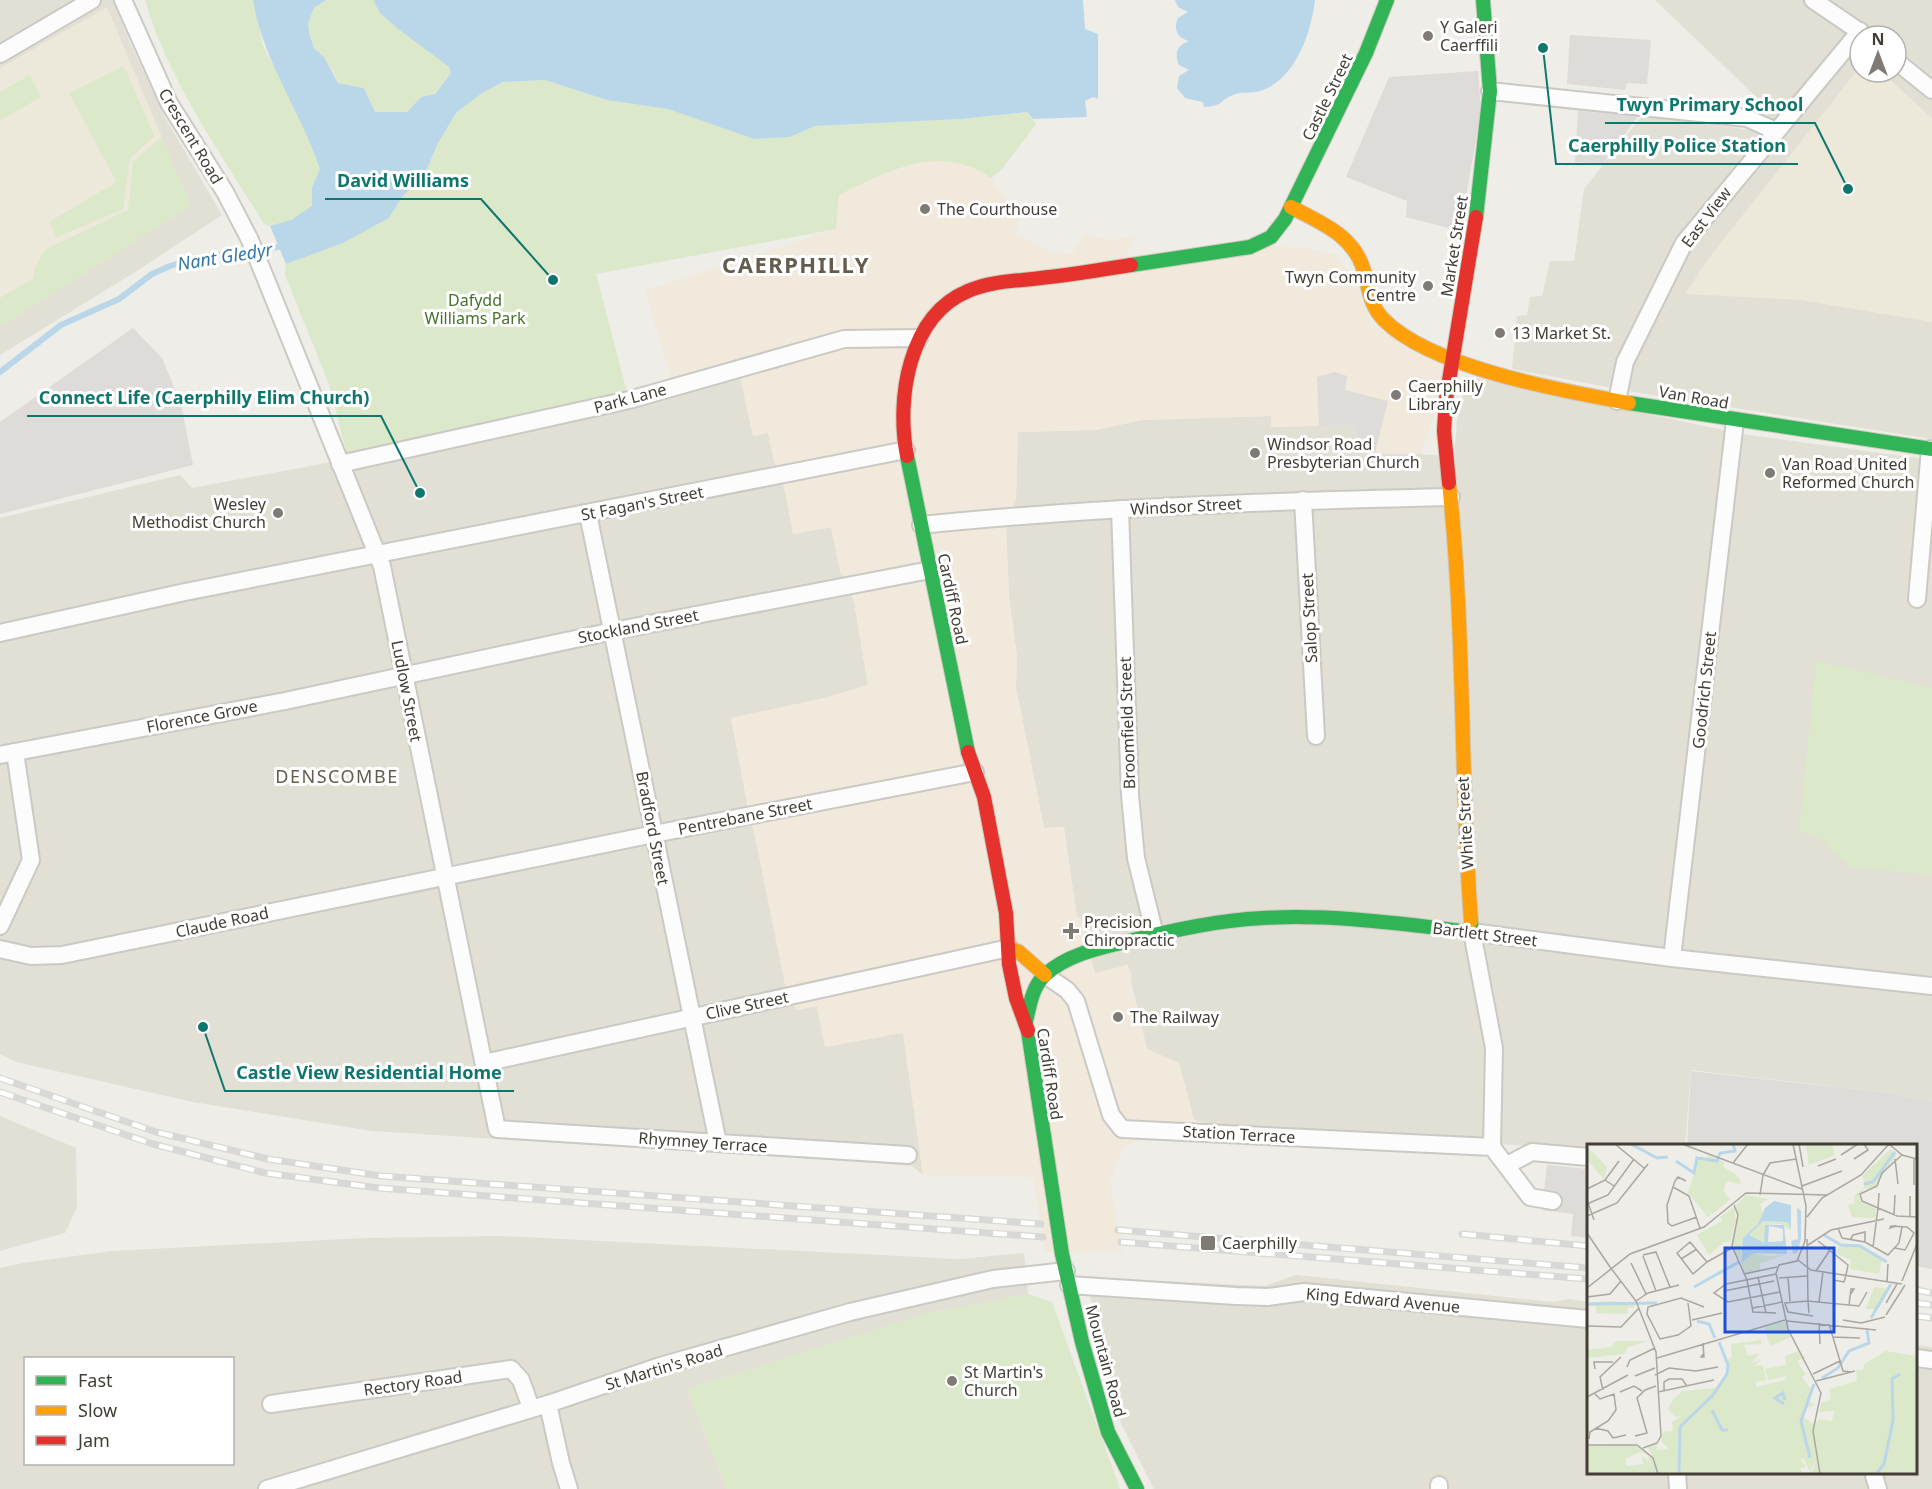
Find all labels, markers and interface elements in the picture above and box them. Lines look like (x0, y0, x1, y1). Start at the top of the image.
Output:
place label: Y Galeri Caerffili (1440, 16, 1498, 56)
north arrow (1848, 24, 1908, 84)
text: N (1871, 28, 1885, 50)
marker: Y Galeri Caerffili (1421, 29, 1435, 43)
street label: Castle Street (1296, 50, 1358, 144)
street label: Crescent Road (154, 84, 228, 188)
callout: Twyn Primary School (1605, 87, 1815, 123)
text: Twyn Primary School (1617, 92, 1803, 116)
callout: Caerphilly Police Station (1556, 128, 1798, 164)
text: Caerphilly Police Station (1568, 133, 1786, 157)
callout: David Williams (325, 163, 481, 199)
text: David Williams (337, 168, 469, 192)
street label: East View (1676, 182, 1736, 252)
street label: Market Street (1435, 194, 1473, 298)
place label: The Courthouse (937, 198, 1057, 220)
marker: The Courthouse (918, 202, 932, 216)
water label: Nant Gledyr (176, 237, 275, 275)
district label: CAERPHILLY (722, 249, 870, 279)
place label: Twyn Community Centre (1285, 266, 1417, 306)
marker: Twyn Community Centre (1421, 279, 1435, 293)
park label: Dafydd Williams Park (425, 289, 526, 329)
place label: 13 Market St. (1512, 322, 1611, 344)
marker: 13 Market St. (1493, 326, 1507, 340)
place label: Caerphilly Library (1408, 375, 1484, 415)
street label: Park Lane (591, 378, 669, 418)
callout: Connect Life (Caerphilly Elim Church) (27, 380, 381, 416)
street label: Van Road (1657, 380, 1731, 414)
text: Connect Life (Caerphilly Elim Church) (39, 385, 369, 409)
marker: Caerphilly Library (1389, 388, 1403, 402)
place label: Windsor Road Presbyterian Church (1267, 433, 1420, 473)
marker: Windsor Road Presbyterian Church (1248, 446, 1262, 460)
place label: Van Road United Reformed Church (1782, 453, 1915, 493)
marker: Van Road United Reformed Church (1763, 466, 1777, 480)
street label: St Fagan's Street (579, 480, 705, 526)
street label: Windsor Street (1130, 492, 1242, 520)
place label: Wesley Methodist Church (132, 493, 267, 533)
marker: Wesley Methodist Church (271, 506, 285, 520)
street label: Cardiff Road (933, 551, 973, 647)
street label: Salop Street (1296, 572, 1322, 664)
street label: Stockland Street (576, 604, 700, 648)
street label: Goodrich Street (1687, 630, 1721, 750)
street label: Ludlow Street (386, 638, 428, 744)
street label: Broomfield Street (1114, 656, 1140, 790)
street label: Florence Grove (145, 694, 259, 738)
district label: DENSCOMBE (275, 764, 399, 788)
street label: Bradford Street (631, 769, 675, 887)
street label: White Street (1452, 776, 1478, 870)
street label: Pentrebane Street (676, 792, 814, 840)
street label: Claude Road (173, 901, 271, 943)
place label: Precision Chiropractic (1084, 911, 1175, 951)
street label: Bartlett Street (1431, 917, 1539, 951)
marker: Precision Chiropractic (1062, 922, 1080, 940)
street label: Clive Street (703, 985, 791, 1025)
place label: The Railway (1130, 1006, 1220, 1028)
marker: The Railway (1111, 1010, 1125, 1024)
street label: Cardiff Road (1032, 1026, 1068, 1122)
callout: Castle View Residential Home (225, 1055, 514, 1091)
text: Castle View Residential Home (236, 1060, 502, 1084)
street label: Station Terrace (1182, 1120, 1296, 1148)
street label: Rhymney Terrace (638, 1127, 768, 1157)
inset map (1587, 1144, 1917, 1474)
place label: Caerphilly (1222, 1232, 1298, 1254)
marker: Caerphilly (1199, 1234, 1217, 1252)
street label: King Edward Avenue (1305, 1282, 1461, 1318)
street label: Mountain Road (1080, 1302, 1132, 1420)
street label: St Martin's Road (603, 1339, 725, 1395)
legend (24, 1357, 234, 1465)
place label: St Martin's Church (964, 1361, 1043, 1401)
street label: Rectory Road (362, 1365, 464, 1401)
text: Fast (78, 1368, 113, 1392)
marker: St Martin's Church (945, 1374, 959, 1388)
text: Slow (78, 1398, 117, 1422)
text: Jam (76, 1428, 110, 1452)

